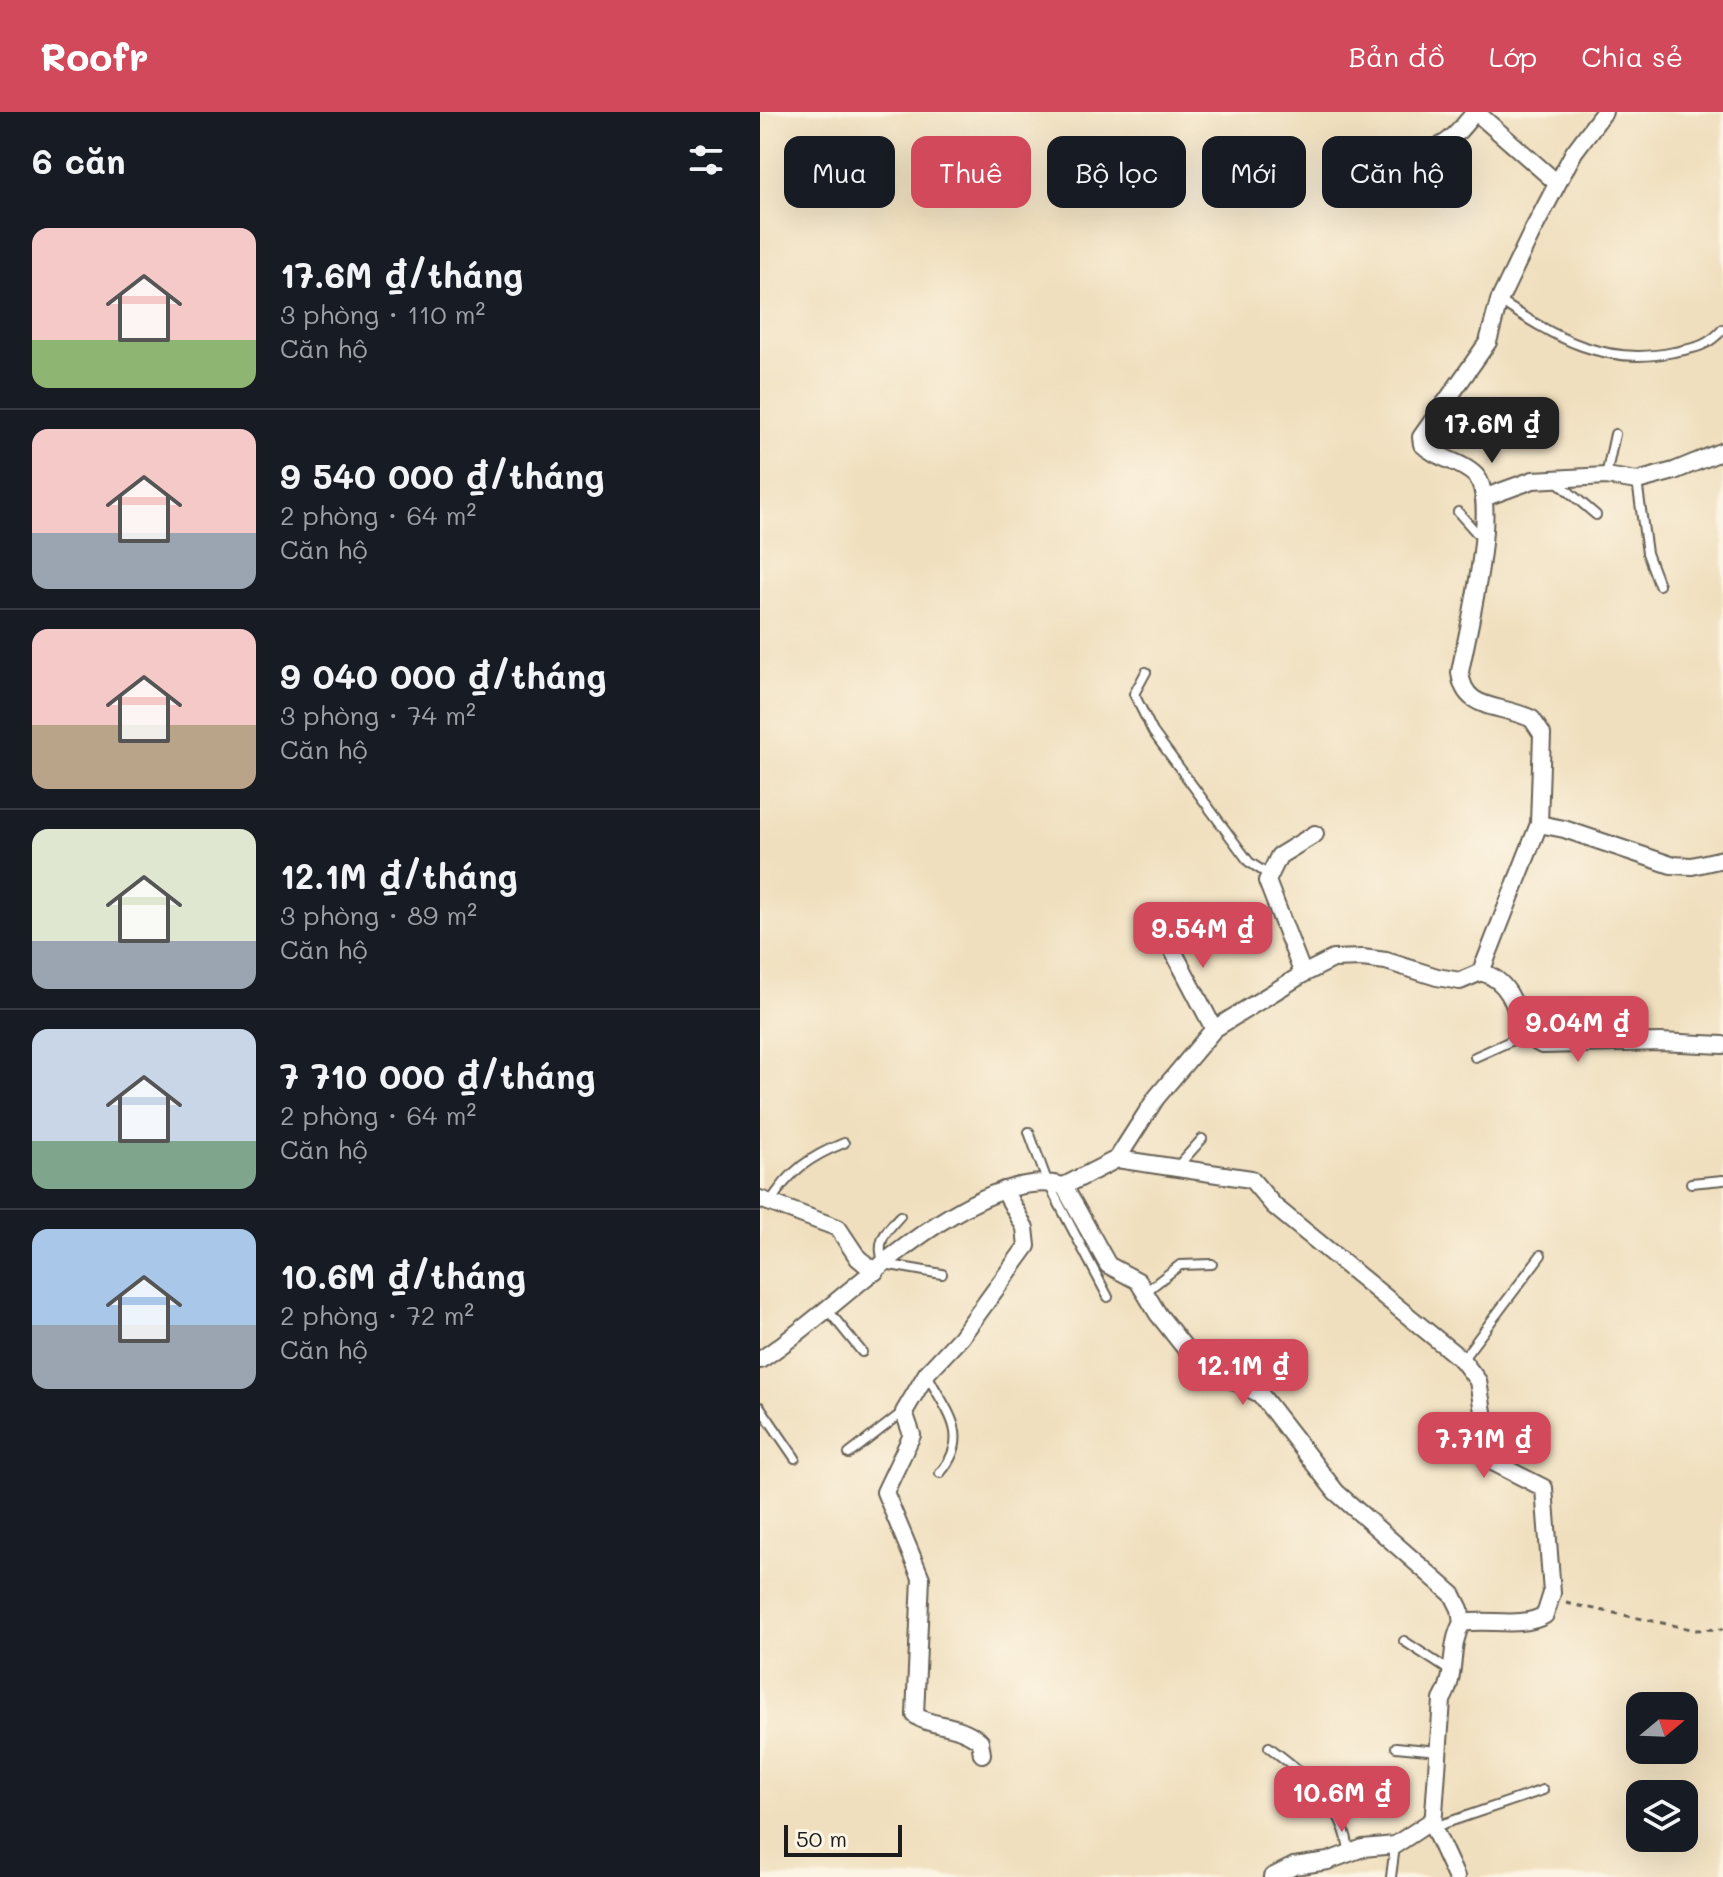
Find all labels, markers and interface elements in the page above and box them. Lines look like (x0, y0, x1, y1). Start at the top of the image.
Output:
text: Roofr (40, 31, 149, 81)
text: Bản đồ (1349, 38, 1445, 74)
text: Lớp (1489, 38, 1537, 74)
text: Chia sẻ (1581, 38, 1683, 74)
chip: Mua (784, 136, 895, 208)
chip: Thuê (911, 136, 1031, 208)
chip: Bộ lọc (1047, 136, 1186, 208)
chip: Mới (1202, 136, 1306, 208)
chip: Căn hộ (1322, 136, 1472, 208)
text: 6 căn (32, 138, 126, 183)
icon: filters (684, 138, 728, 182)
text: 17.6M ₫/tháng (280, 252, 523, 297)
icon: home (96, 260, 192, 356)
text: 3 phòng · 110 m² (280, 297, 485, 331)
text: Căn hộ (280, 331, 368, 365)
pin: 17.6M ₫ (1418, 397, 1566, 465)
text: 17.6M ₫ (1443, 406, 1541, 440)
text: 9 540 000 ₫/tháng (280, 453, 604, 498)
icon: home (96, 461, 192, 557)
text: 2 phòng · 64 m² (280, 498, 476, 532)
text: Căn hộ (280, 532, 368, 566)
text: 9 040 000 ₫/tháng (280, 653, 606, 698)
icon: home (96, 661, 192, 757)
text: 3 phòng · 74 m² (280, 698, 476, 732)
text: Căn hộ (280, 732, 368, 766)
text: 12.1M ₫/tháng (280, 853, 518, 898)
icon: home (96, 861, 192, 957)
text: 3 phòng · 89 m² (280, 898, 477, 932)
pin: 9.54M ₫ (1129, 902, 1277, 970)
text: 9.54M ₫ (1151, 911, 1255, 945)
text: Căn hộ (280, 932, 368, 966)
pin: 9.04M ₫ (1504, 996, 1652, 1064)
text: 9.04M ₫ (1526, 1005, 1630, 1039)
text: 7 710 000 ₫/tháng (280, 1053, 596, 1098)
icon: home (96, 1061, 192, 1157)
text: 2 phòng · 64 m² (280, 1098, 476, 1132)
text: Căn hộ (280, 1132, 368, 1166)
text: 10.6M ₫/tháng (280, 1253, 526, 1298)
icon: home (96, 1261, 192, 1357)
text: 2 phòng · 72 m² (280, 1298, 474, 1332)
text: Căn hộ (280, 1332, 368, 1366)
pin: 12.1M ₫ (1169, 1339, 1317, 1407)
text: 12.1M ₫ (1196, 1348, 1290, 1382)
pin: 7.71M ₫ (1410, 1412, 1558, 1480)
text: 7.71M ₫ (1436, 1421, 1532, 1455)
north arrow (1626, 1692, 1698, 1764)
map controls (1626, 1692, 1698, 1852)
pin: 10.6M ₫ (1268, 1766, 1416, 1834)
text: 10.6M ₫ (1292, 1775, 1392, 1809)
button: layers (1626, 1780, 1698, 1852)
scale bar (784, 1821, 902, 1857)
text: 50 m (796, 1824, 847, 1853)

